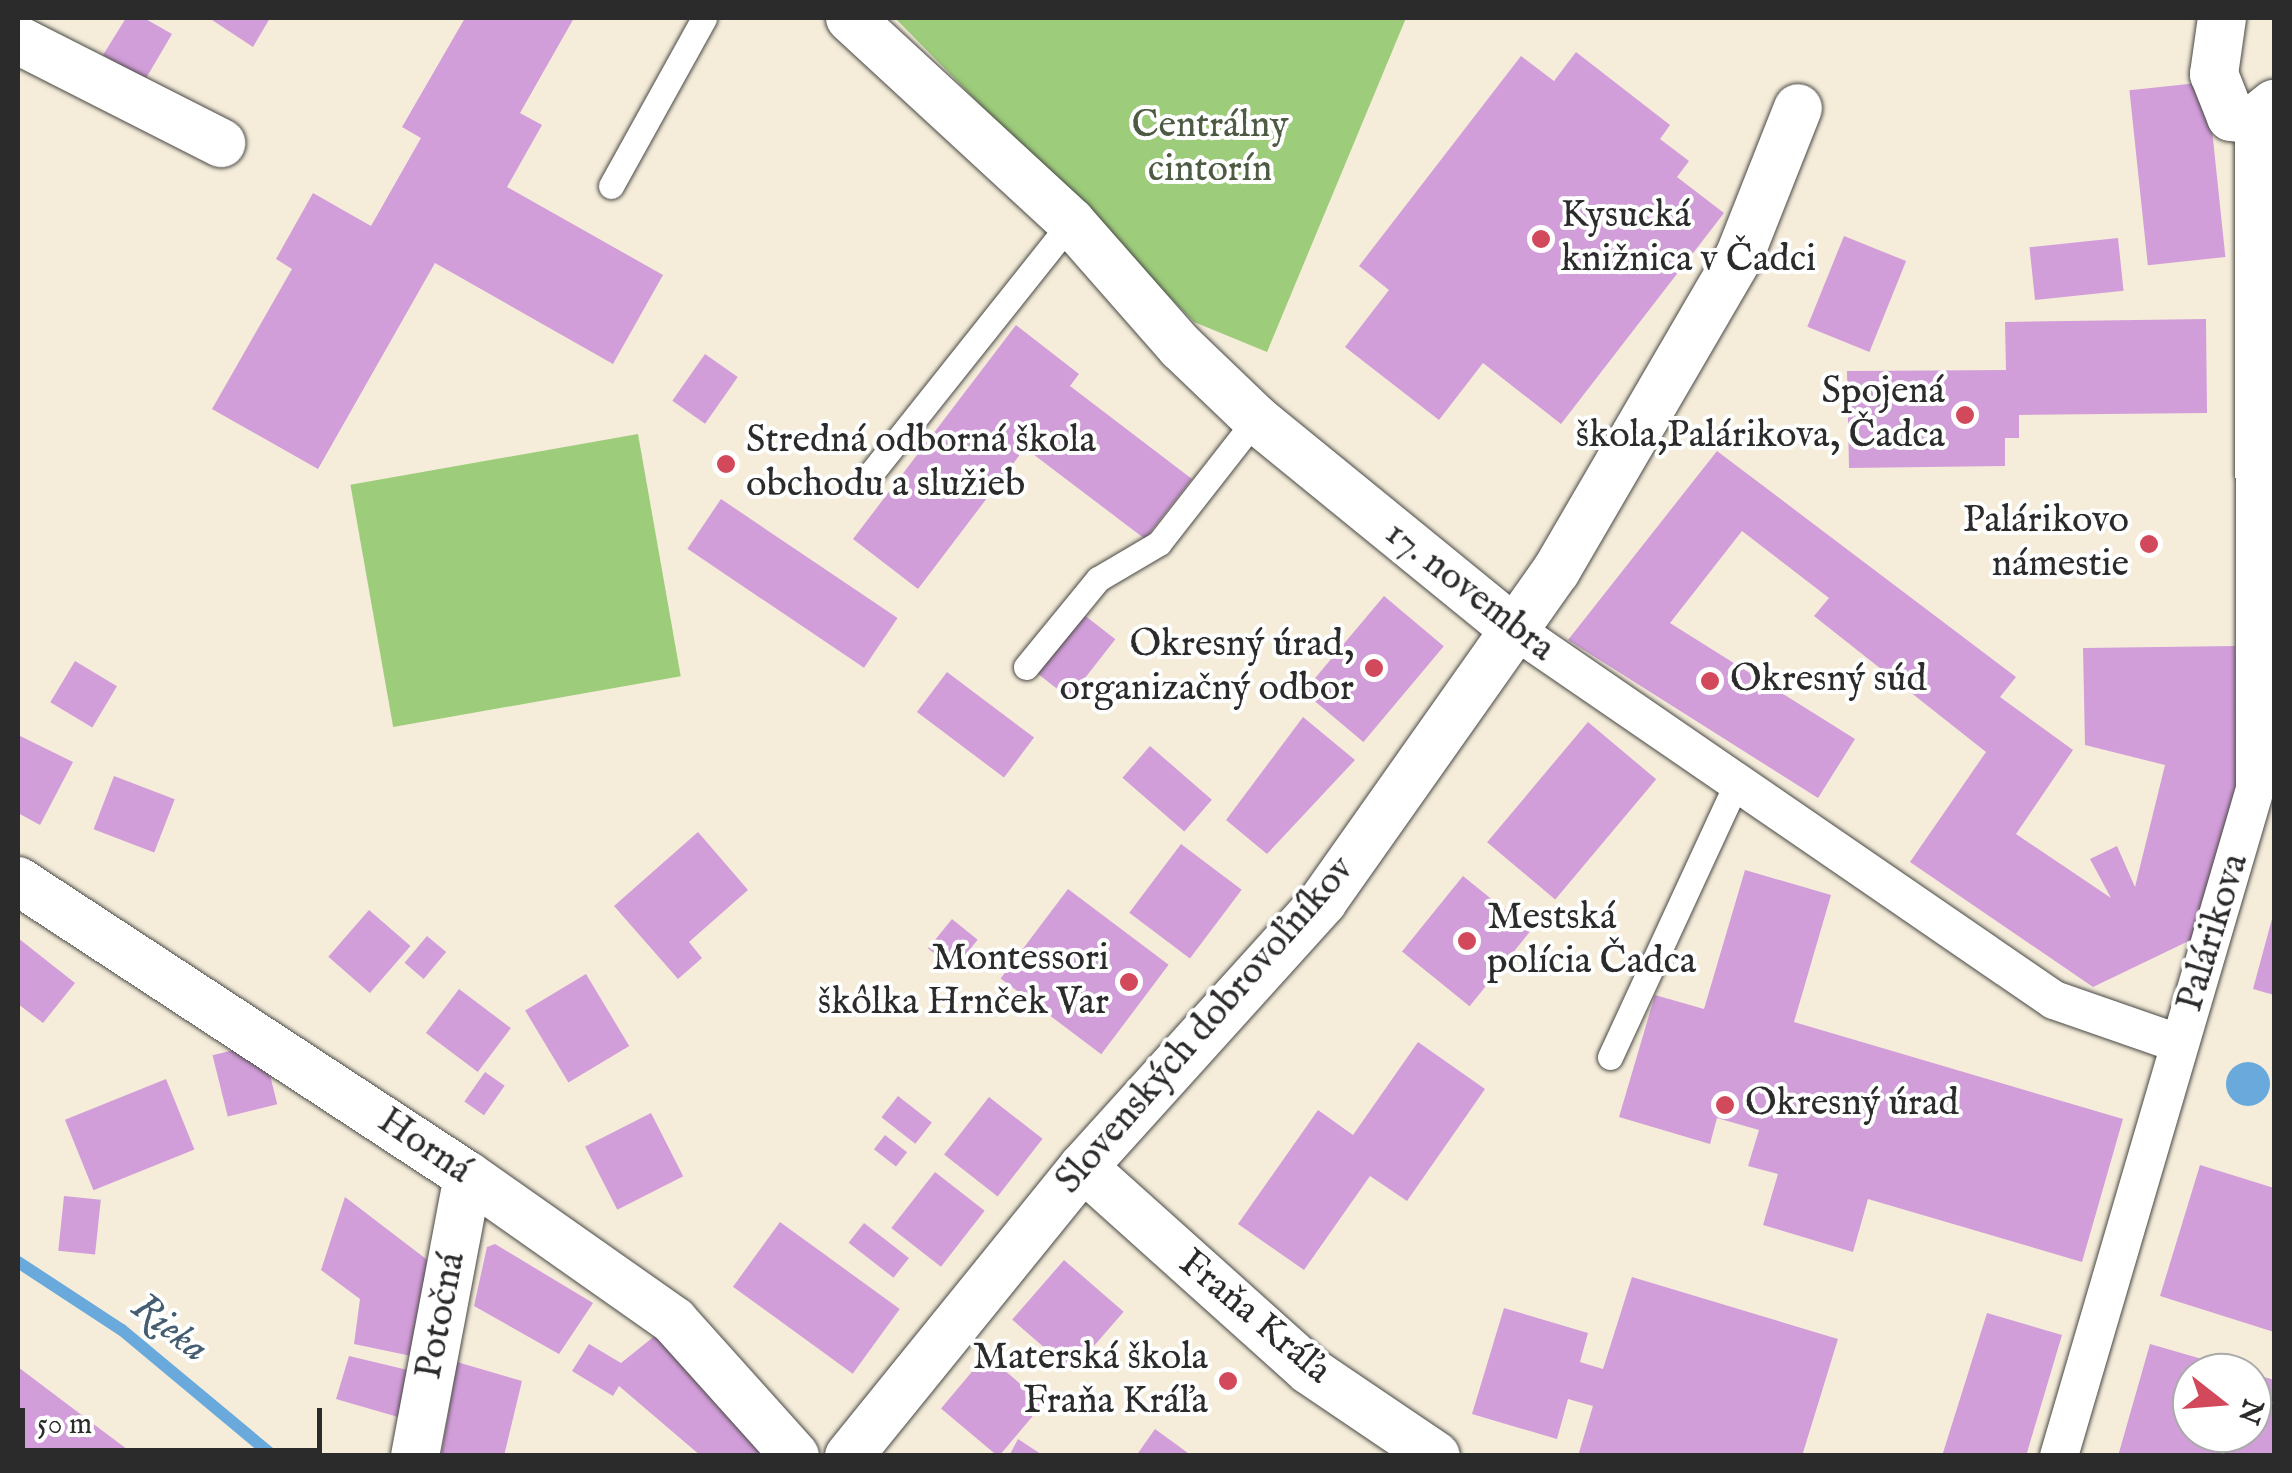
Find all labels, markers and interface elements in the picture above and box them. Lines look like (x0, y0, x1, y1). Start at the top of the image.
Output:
park label: Centrálny cintorín (1131, 104, 1289, 193)
place label: Kysucká knižnica v Čadci (1561, 194, 1816, 284)
marker: Kysucká knižnica v Čadci (1530, 228, 1552, 250)
place label: Spojená škola,Palárikova, Čadca (1576, 370, 1945, 459)
marker: Spojená škola,Palárikova, Čadca (1954, 404, 1976, 426)
place label: Stredná odborná škola obchodu a služieb (746, 419, 1096, 508)
marker: Stredná odborná škola obchodu a služieb (715, 453, 737, 475)
place label: Palárikovo námestie (1963, 499, 2129, 588)
street label: 17. novembra (1375, 512, 1563, 672)
marker: Palárikovo námestie (2138, 533, 2160, 555)
place label: Okresný úrad, organizačný odbor (1060, 623, 1354, 712)
marker: Okresný úrad, organizačný odbor (1363, 657, 1385, 679)
place label: Okresný súd (1730, 658, 1927, 704)
marker: Okresný súd (1699, 670, 1721, 692)
street label: Slovenských dobrovoľníkov (1047, 848, 1365, 1204)
street label: Palárikova (2168, 849, 2260, 1017)
place label: Mestská polícia Čadca (1487, 896, 1696, 986)
marker: Mestská polícia Čadca (1456, 930, 1478, 952)
place label: Montessori škôlka Hrnček Var (818, 937, 1109, 1026)
marker: Montessori škôlka Hrnček Var (1118, 971, 1140, 993)
place label: Okresný úrad (1745, 1082, 1959, 1128)
marker: Okresný úrad (1714, 1094, 1736, 1116)
street label: Horná (369, 1099, 479, 1195)
street label: Fraňa Kráľa (1169, 1241, 1339, 1395)
street label: Potočná (407, 1249, 477, 1383)
water label: Rieka (121, 1284, 217, 1374)
place label: Materská škola Fraňa Kráľa (972, 1336, 1208, 1426)
north arrow (2172, 1353, 2272, 1453)
marker: Materská škola Fraňa Kráľa (1217, 1370, 1239, 1392)
scale bar (25, 1388, 328, 1450)
text: N (2229, 1395, 2270, 1428)
text: 50 m (37, 1406, 92, 1444)

